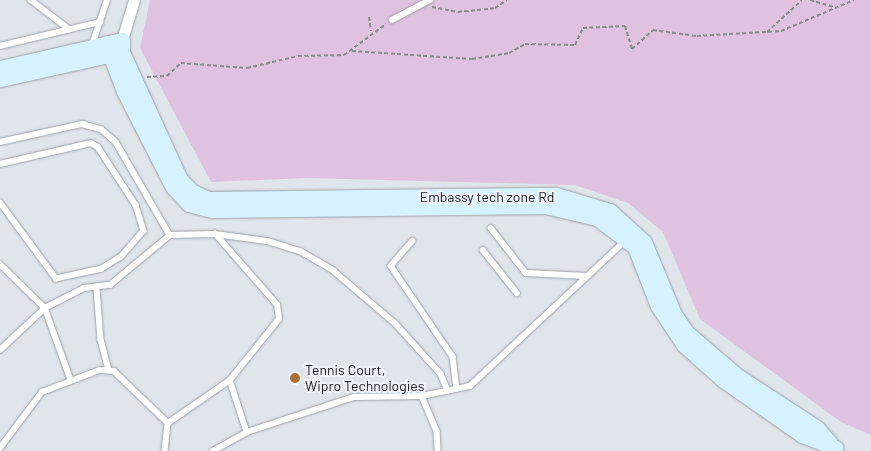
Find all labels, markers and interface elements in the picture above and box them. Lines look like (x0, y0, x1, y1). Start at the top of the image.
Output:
street label: Embassy tech zone Rd (420, 189, 554, 205)
place label: Tennis Court, Wipro Technologies (305, 362, 424, 394)
marker: Tennis Court, Wipro Technologies (289, 372, 301, 384)

